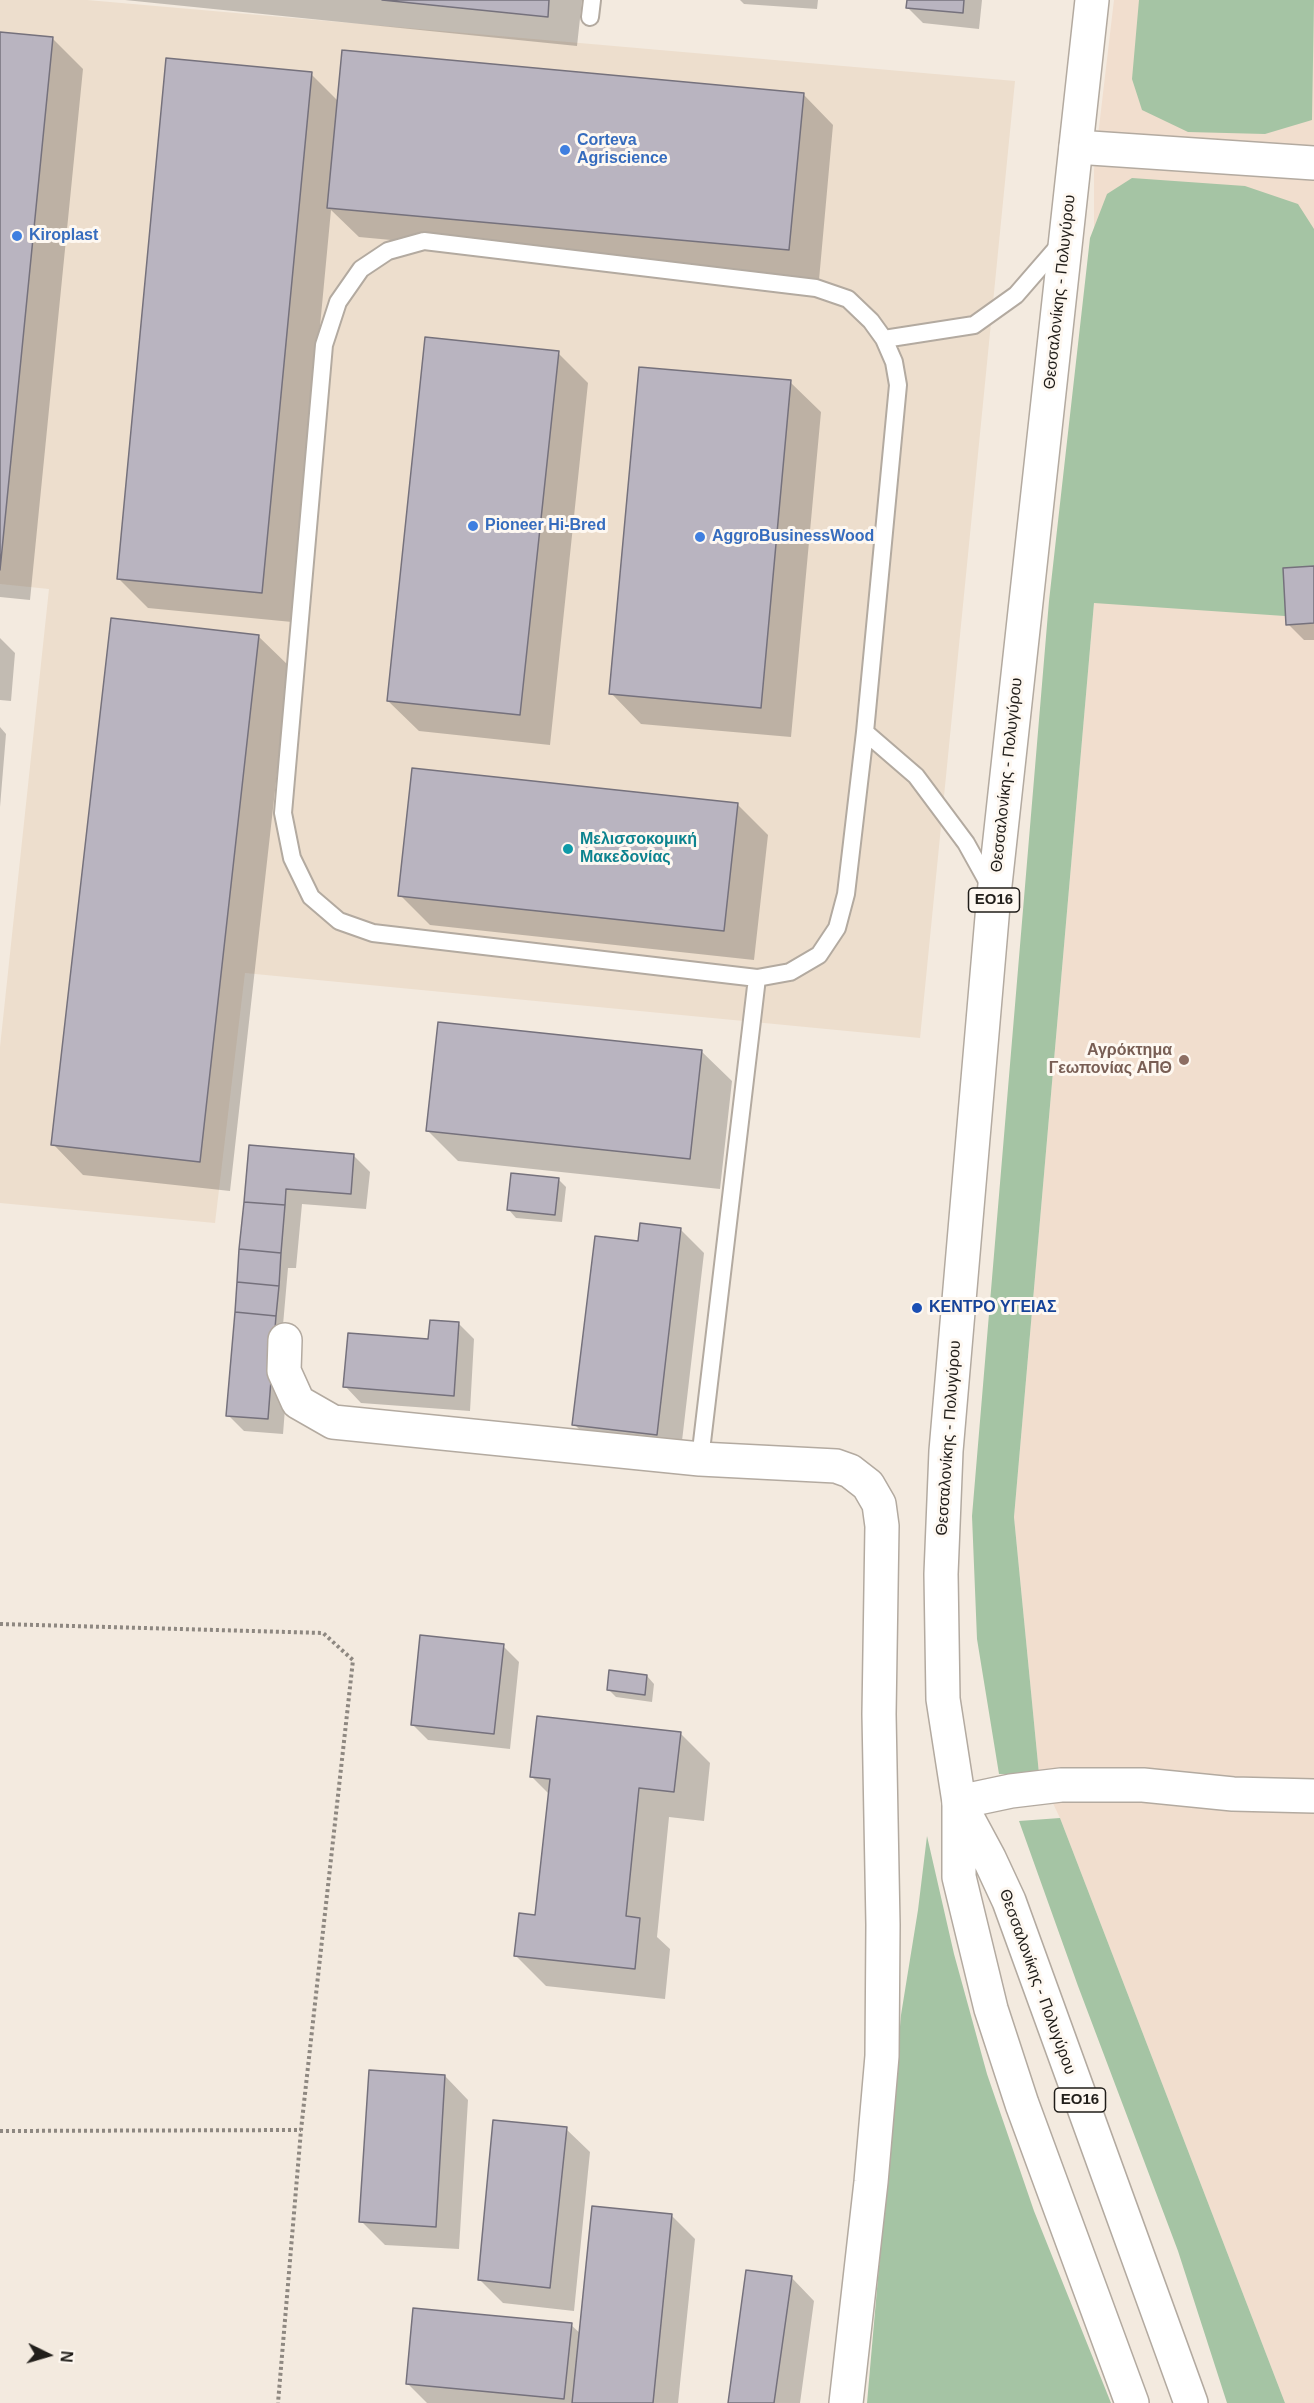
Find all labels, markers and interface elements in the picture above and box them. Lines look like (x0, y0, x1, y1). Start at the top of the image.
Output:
place label: Corteva Agriscience (577, 131, 668, 169)
marker: Corteva Agriscience (558, 143, 572, 157)
street label: Θεσσαλονίκης - Πολυγύρου (1040, 194, 1080, 390)
place label: Kiroplast (29, 226, 98, 246)
marker: Kiroplast (10, 229, 24, 243)
place label: Pioneer Hi-Bred (485, 516, 606, 536)
marker: Pioneer Hi-Bred (466, 519, 480, 533)
place label: AggroBusinessWood (712, 527, 874, 547)
marker: AggroBusinessWood (693, 530, 707, 544)
street label: Θεσσαλονίκης - Πολυγύρου (987, 677, 1027, 873)
place label: Μελισσοκομική Μακεδονίας (580, 830, 697, 868)
marker: Μελισσοκομική Μακεδονίας (561, 842, 575, 856)
road number: ΕΟ16 (968, 888, 1020, 912)
place label: Αγρόκτημα Γεωπονίας ΑΠΘ (1049, 1041, 1172, 1079)
marker: Αγρόκτημα Γεωπονίας ΑΠΘ (1177, 1053, 1191, 1067)
place label: ΚΕΝΤΡΟ ΥΓΕΙΑΣ (929, 1298, 1057, 1318)
marker: ΚΕΝΤΡΟ ΥΓΕΙΑΣ (910, 1301, 924, 1315)
street label: Θεσσαλονίκης - Πολυγύρου (933, 1340, 965, 1536)
street label: Θεσσαλονίκης - Πολυγύρου (995, 1887, 1079, 2077)
road number: ΕΟ16 (1054, 2088, 1106, 2112)
north arrow (18, 2325, 78, 2385)
text: N (57, 2350, 75, 2363)

